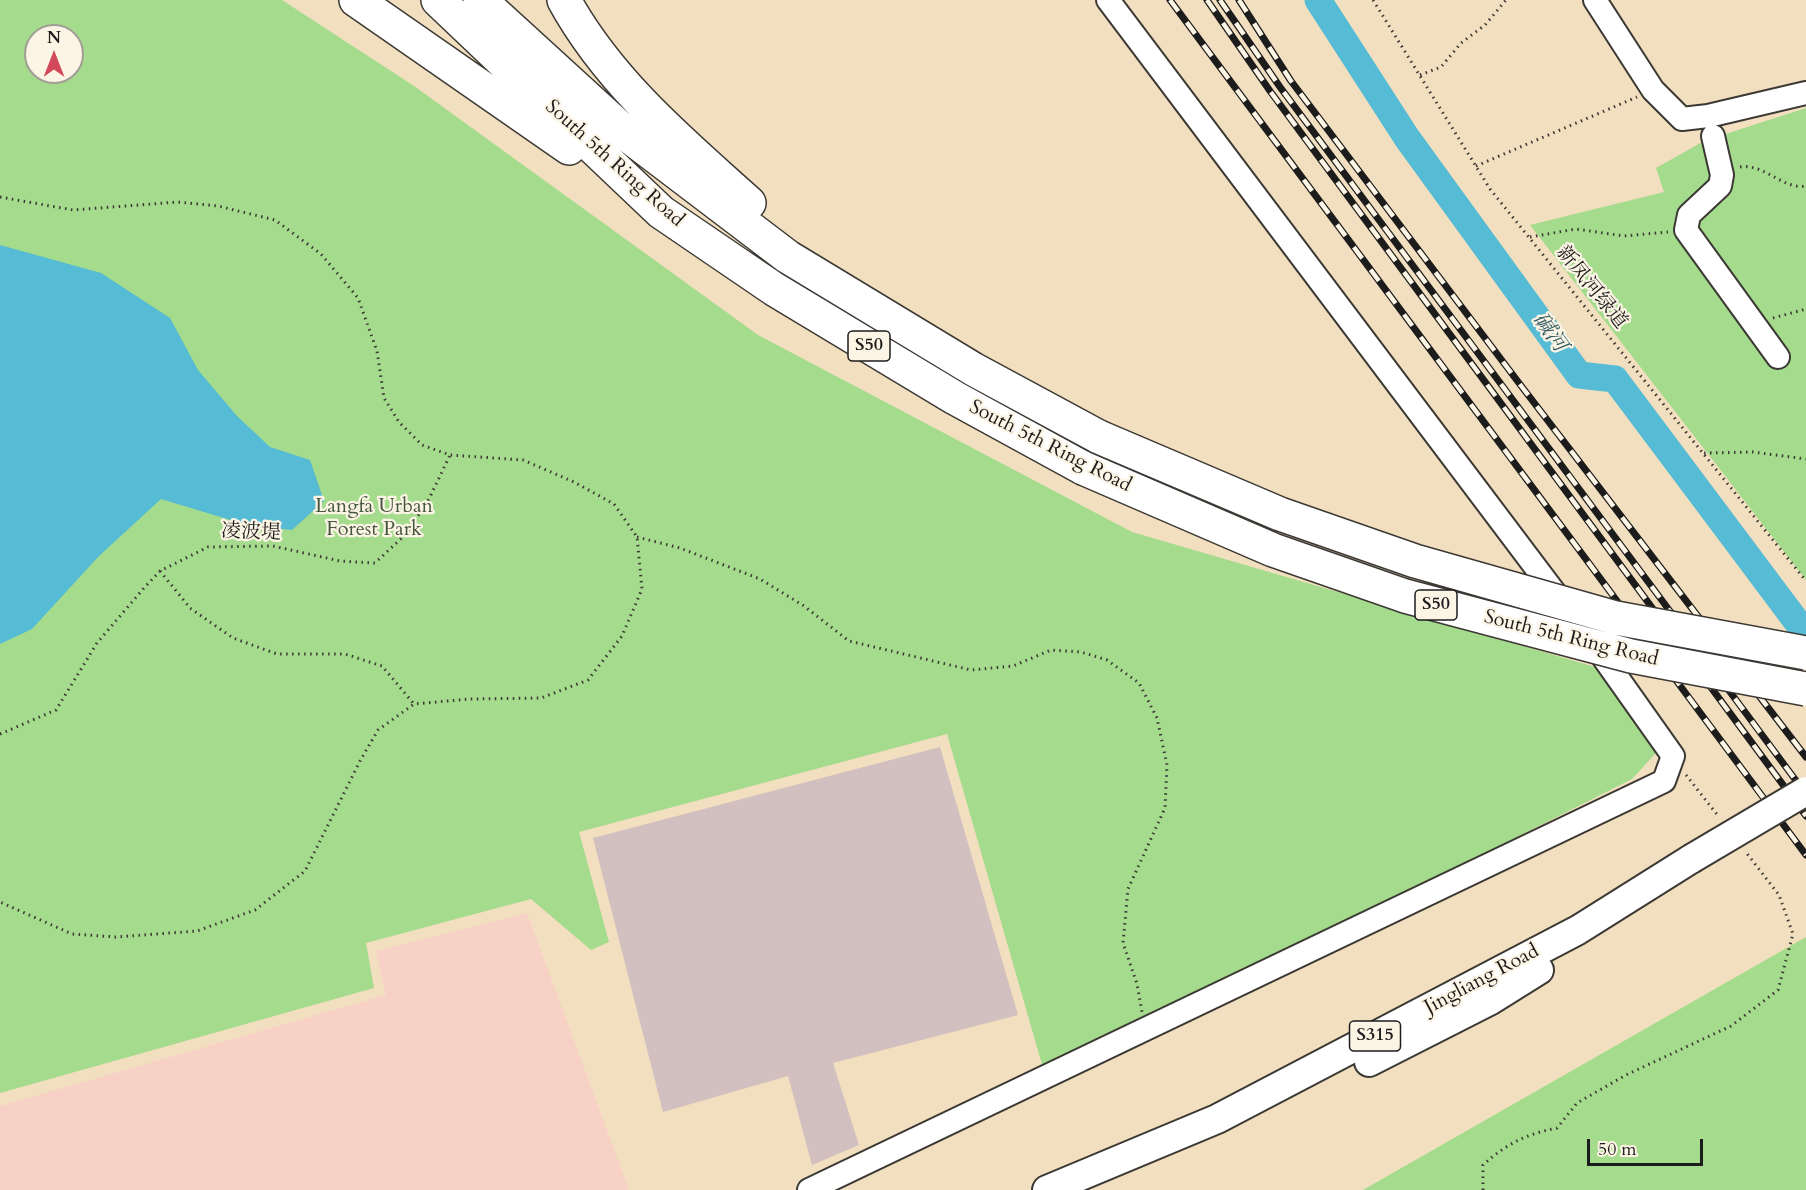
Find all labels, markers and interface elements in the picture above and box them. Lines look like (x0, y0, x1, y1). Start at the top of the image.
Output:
north arrow (24, 24, 84, 84)
text: N (47, 27, 61, 49)
street label: South 5th Ring Road (540, 95, 688, 233)
street label: 新凤河绿道 (1550, 242, 1632, 334)
water label: 碱河 (1526, 309, 1572, 357)
road number: S50 (848, 331, 890, 361)
street label: South 5th Ring Road (965, 396, 1135, 498)
park label: Langfa Urban Forest Park (315, 495, 433, 542)
street label: 凌波堤 (221, 520, 281, 546)
road number: S50 (1415, 590, 1457, 620)
street label: South 5th Ring Road (1481, 606, 1661, 672)
street label: Jingliang Road (1421, 940, 1543, 1020)
road number: S315 (1350, 1021, 1400, 1051)
scale bar (1590, 1127, 1706, 1165)
text: 50 m (1598, 1137, 1637, 1162)

